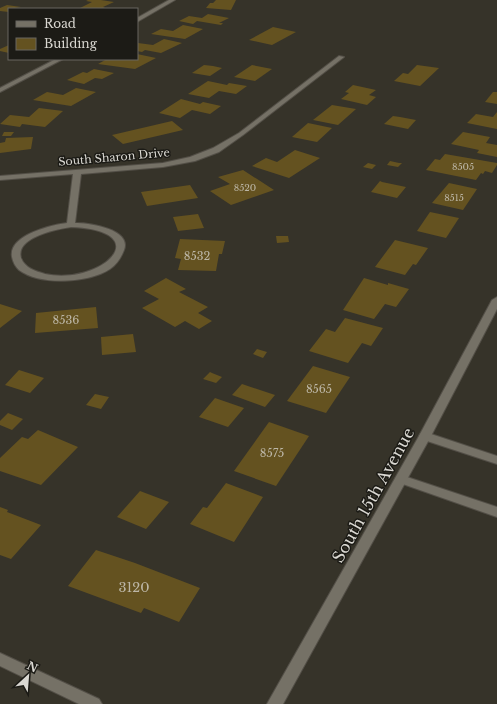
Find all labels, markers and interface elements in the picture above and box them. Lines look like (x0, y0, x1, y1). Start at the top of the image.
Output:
legend (8, 8, 138, 60)
text: Road (44, 16, 76, 31)
text: Building (44, 36, 98, 51)
street label: South Sharon Drive (58, 145, 170, 169)
house number: 8505 (452, 161, 474, 172)
house number: 8520 (234, 182, 256, 193)
house number: 8515 (444, 192, 464, 203)
house number: 8532 (184, 249, 210, 263)
house number: 8536 (53, 313, 79, 327)
house number: 8565 (306, 382, 332, 396)
street label: South 15th Avenue (328, 424, 418, 566)
house number: 8575 (260, 446, 284, 460)
house number: 3120 (118, 579, 150, 596)
north arrow (8, 656, 48, 696)
text: N (25, 658, 41, 676)

